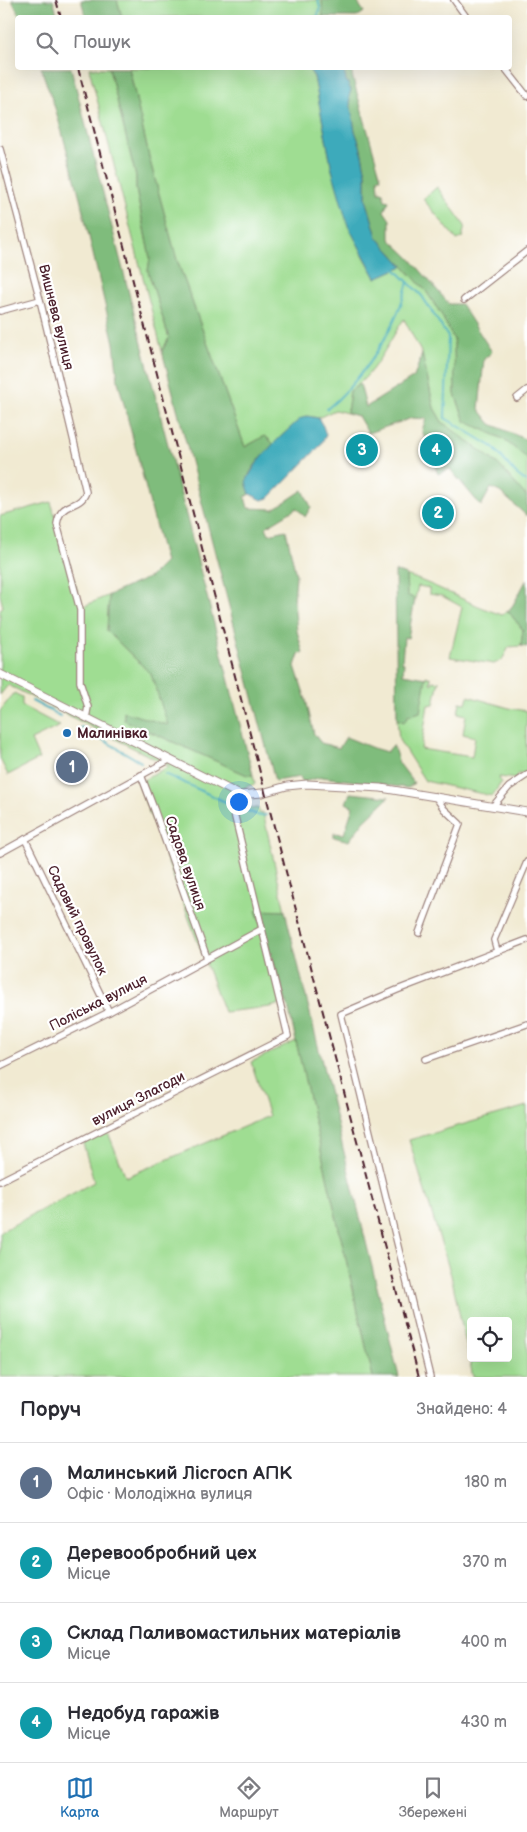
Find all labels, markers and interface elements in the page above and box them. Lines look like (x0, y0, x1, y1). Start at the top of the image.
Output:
search box (15, 15, 512, 70)
icon: search (33, 29, 61, 57)
text: Пошук (73, 31, 131, 54)
street label: Вишнева вулиця (35, 263, 78, 372)
pin: 3 (346, 431, 378, 469)
pin: 4 (420, 431, 452, 469)
pin: 2 (422, 494, 454, 532)
place label: Малинівка (77, 725, 148, 742)
marker: Малинівка (61, 727, 73, 739)
pin: 1 (56, 748, 88, 786)
your location (226, 789, 252, 815)
street label: Садова вулиця (161, 814, 210, 913)
street label: Садовий провулок (44, 862, 112, 978)
street label: Поліська вулиця (46, 970, 150, 1034)
street label: вулиця Злагоди (89, 1068, 188, 1129)
map controls (467, 1317, 512, 1362)
button: locate (467, 1317, 512, 1362)
text: Поруч (20, 1397, 81, 1422)
text: Знайдено: 4 (417, 1400, 507, 1419)
text: Малинський Лісгосп АПК (67, 1462, 292, 1485)
text: 1 (33, 1473, 39, 1492)
text: 180 m (465, 1473, 507, 1492)
text: Офіс · Молодіжна вулиця (67, 1485, 252, 1504)
text: Деревообробний цех (67, 1542, 256, 1565)
text: 2 (31, 1553, 41, 1572)
text: 370 m (462, 1553, 507, 1572)
text: Місце (67, 1565, 111, 1584)
text: Склад Паливомастильних матеріалів (67, 1622, 401, 1645)
text: 3 (31, 1633, 41, 1652)
text: 400 m (461, 1633, 507, 1652)
text: Місце (67, 1645, 111, 1664)
text: Недобуд гаражів (67, 1702, 219, 1725)
text: 4 (31, 1713, 41, 1732)
text: 430 m (460, 1713, 507, 1732)
text: Місце (67, 1725, 111, 1744)
tab: Карта (60, 1774, 99, 1821)
tab: Маршрут (219, 1774, 279, 1821)
tab: Збережені (399, 1774, 467, 1821)

